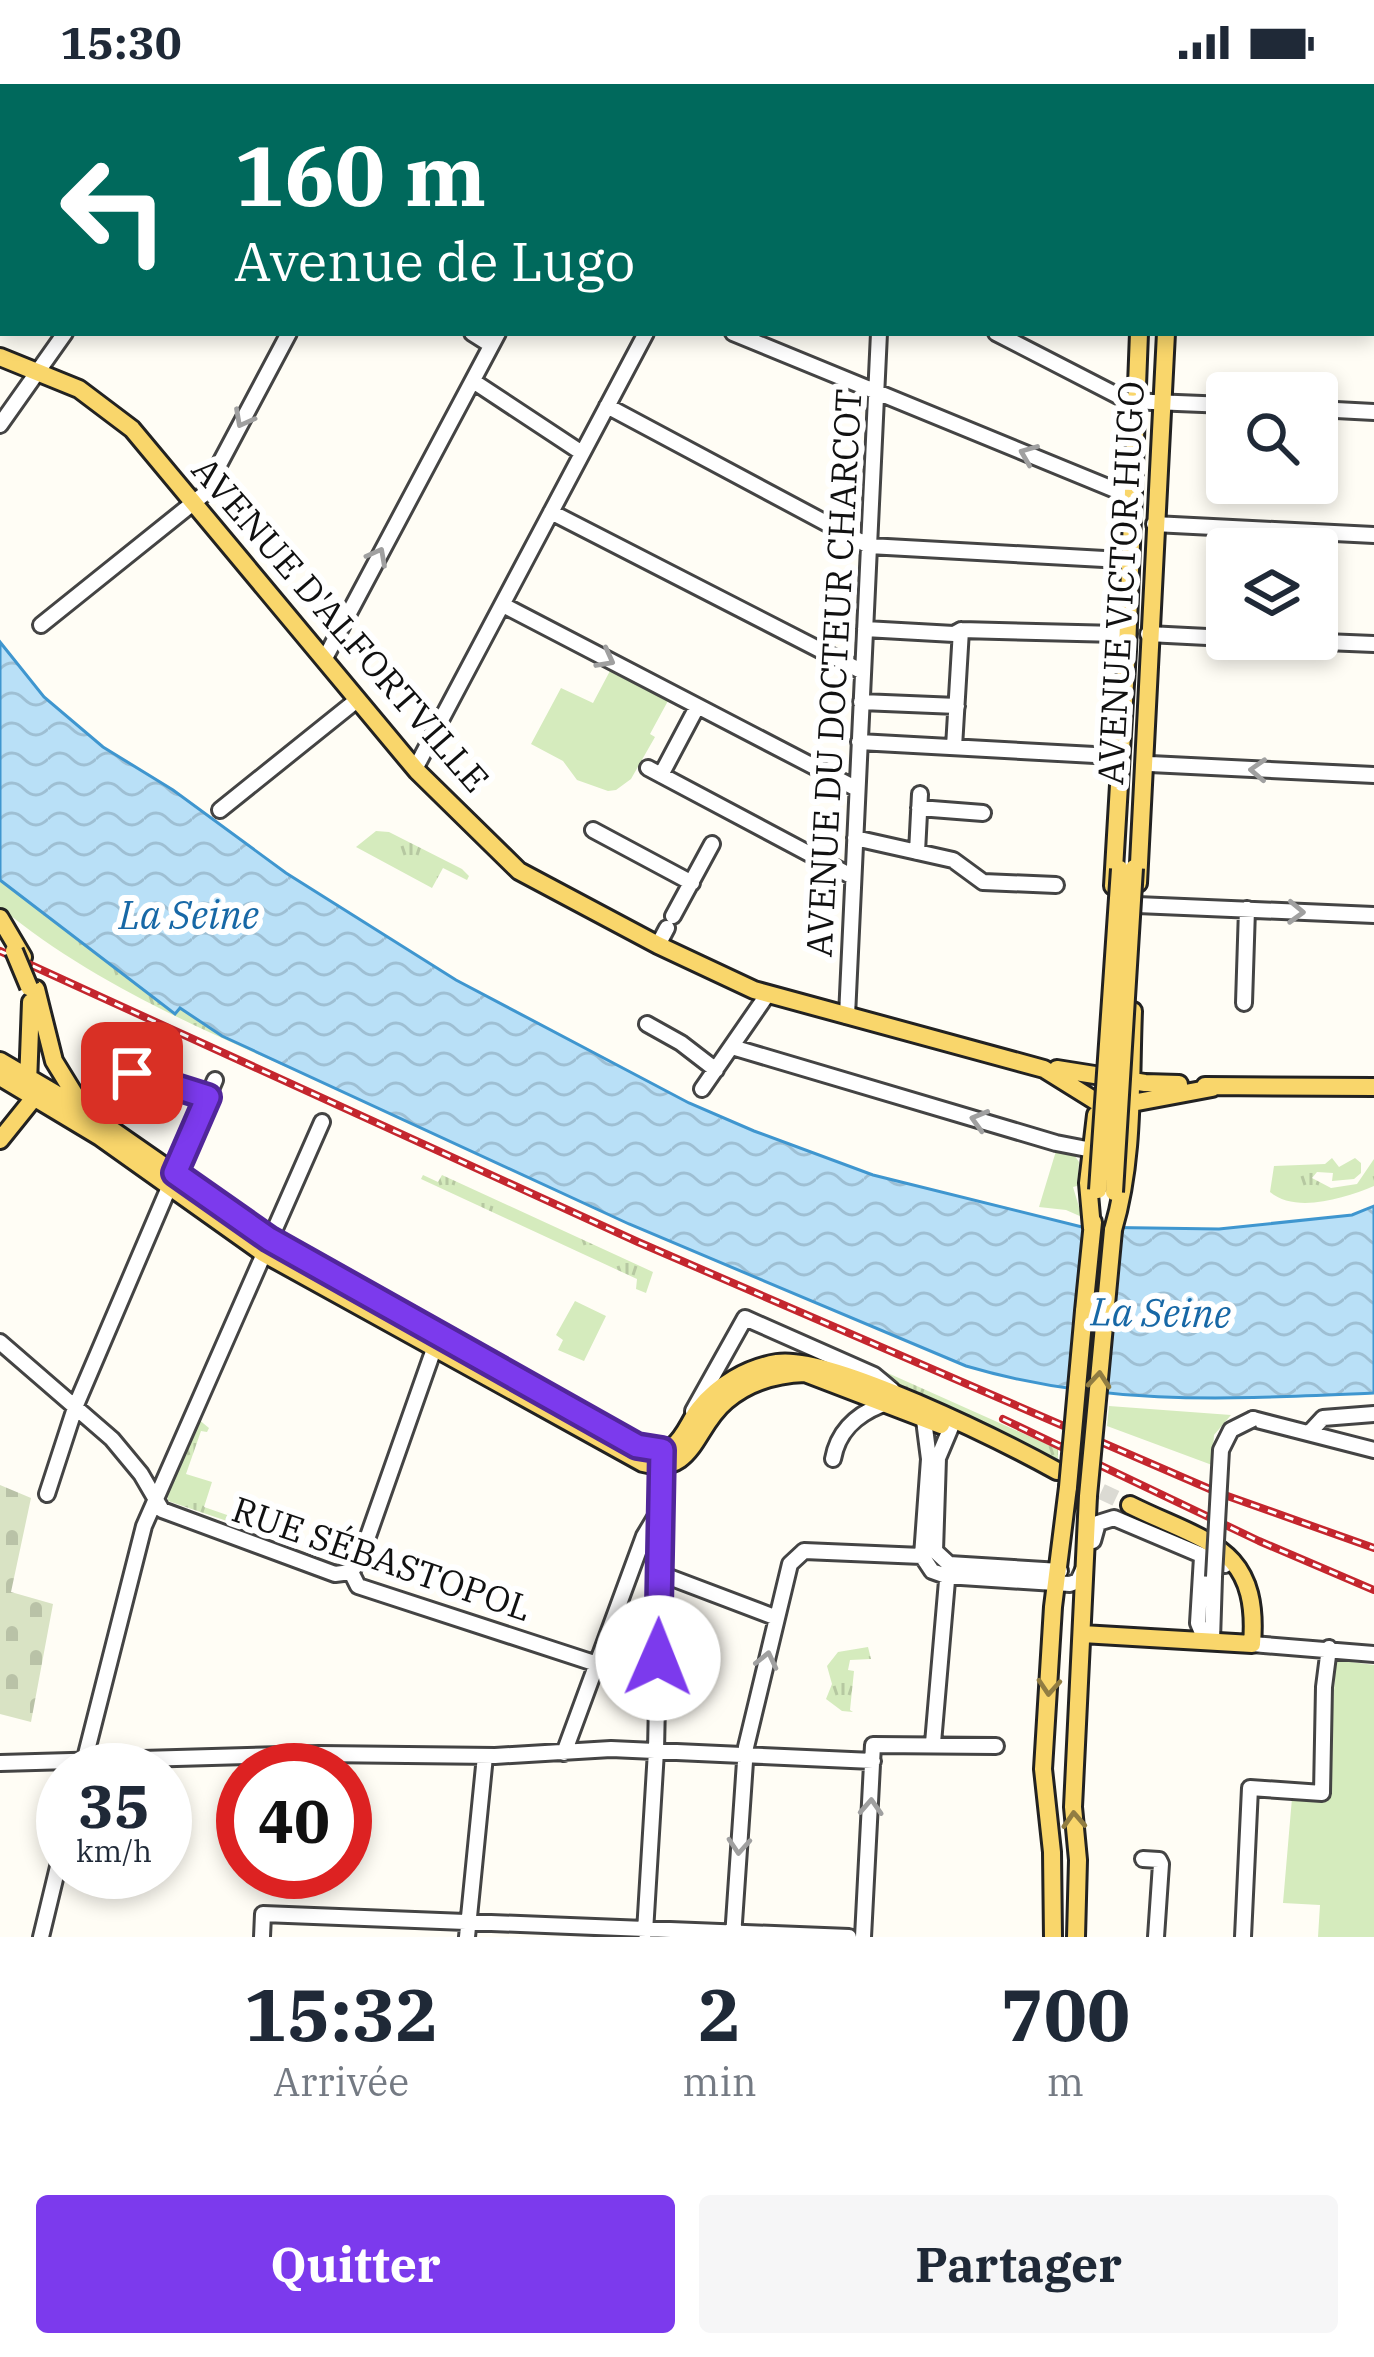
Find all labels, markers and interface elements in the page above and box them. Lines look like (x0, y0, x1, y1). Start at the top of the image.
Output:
text: 15:30 (60, 13, 182, 71)
text: 160 m (234, 120, 486, 229)
icon: left (36, 132, 192, 288)
text: Avenue de Lugo (234, 226, 635, 296)
map controls (1206, 372, 1338, 660)
button: search (1206, 372, 1338, 504)
street label: AVENUE VICTOR HUGO (1086, 380, 1154, 786)
street label: AVENUE DU DOCTEUR CHARCOT (795, 388, 871, 958)
one-way arrow (234, 407, 257, 428)
one-way arrow (1019, 444, 1040, 468)
street label: AVENUE D'ALFORTVILLE (182, 446, 500, 802)
button: layers (1206, 528, 1338, 660)
one-way arrow (364, 548, 387, 569)
one-way arrow (594, 645, 616, 668)
one-way arrow (1248, 757, 1267, 783)
water label: La Seine (118, 889, 259, 940)
one-way arrow (1287, 899, 1306, 925)
pin (81, 1022, 183, 1124)
icon: arrive (99, 1040, 165, 1106)
one-way arrow (969, 1109, 990, 1134)
water label: La Seine (1089, 1285, 1232, 1339)
one-way arrow (1086, 1370, 1111, 1389)
street label: RUE SÉBASTOPOL (226, 1485, 538, 1631)
position arrow (595, 1595, 721, 1721)
one-way arrow (753, 1650, 778, 1670)
one-way arrow (1036, 1678, 1062, 1697)
speed limit sign: 40 (216, 1743, 372, 1899)
text: 35 (78, 1766, 150, 1845)
one-way arrow (858, 1797, 884, 1816)
one-way arrow (1061, 1810, 1087, 1829)
text: km/h (76, 1831, 152, 1870)
one-way arrow (726, 1837, 752, 1856)
text: 15:32 (244, 1967, 438, 2061)
text: 2 (698, 1967, 741, 2061)
text: 700 (1001, 1967, 1130, 2061)
text: Arrivée (273, 2056, 409, 2107)
text: min (682, 2056, 757, 2107)
text: m (1047, 2056, 1084, 2107)
button: Quitter (36, 2195, 675, 2333)
button: Partager (699, 2195, 1338, 2333)

